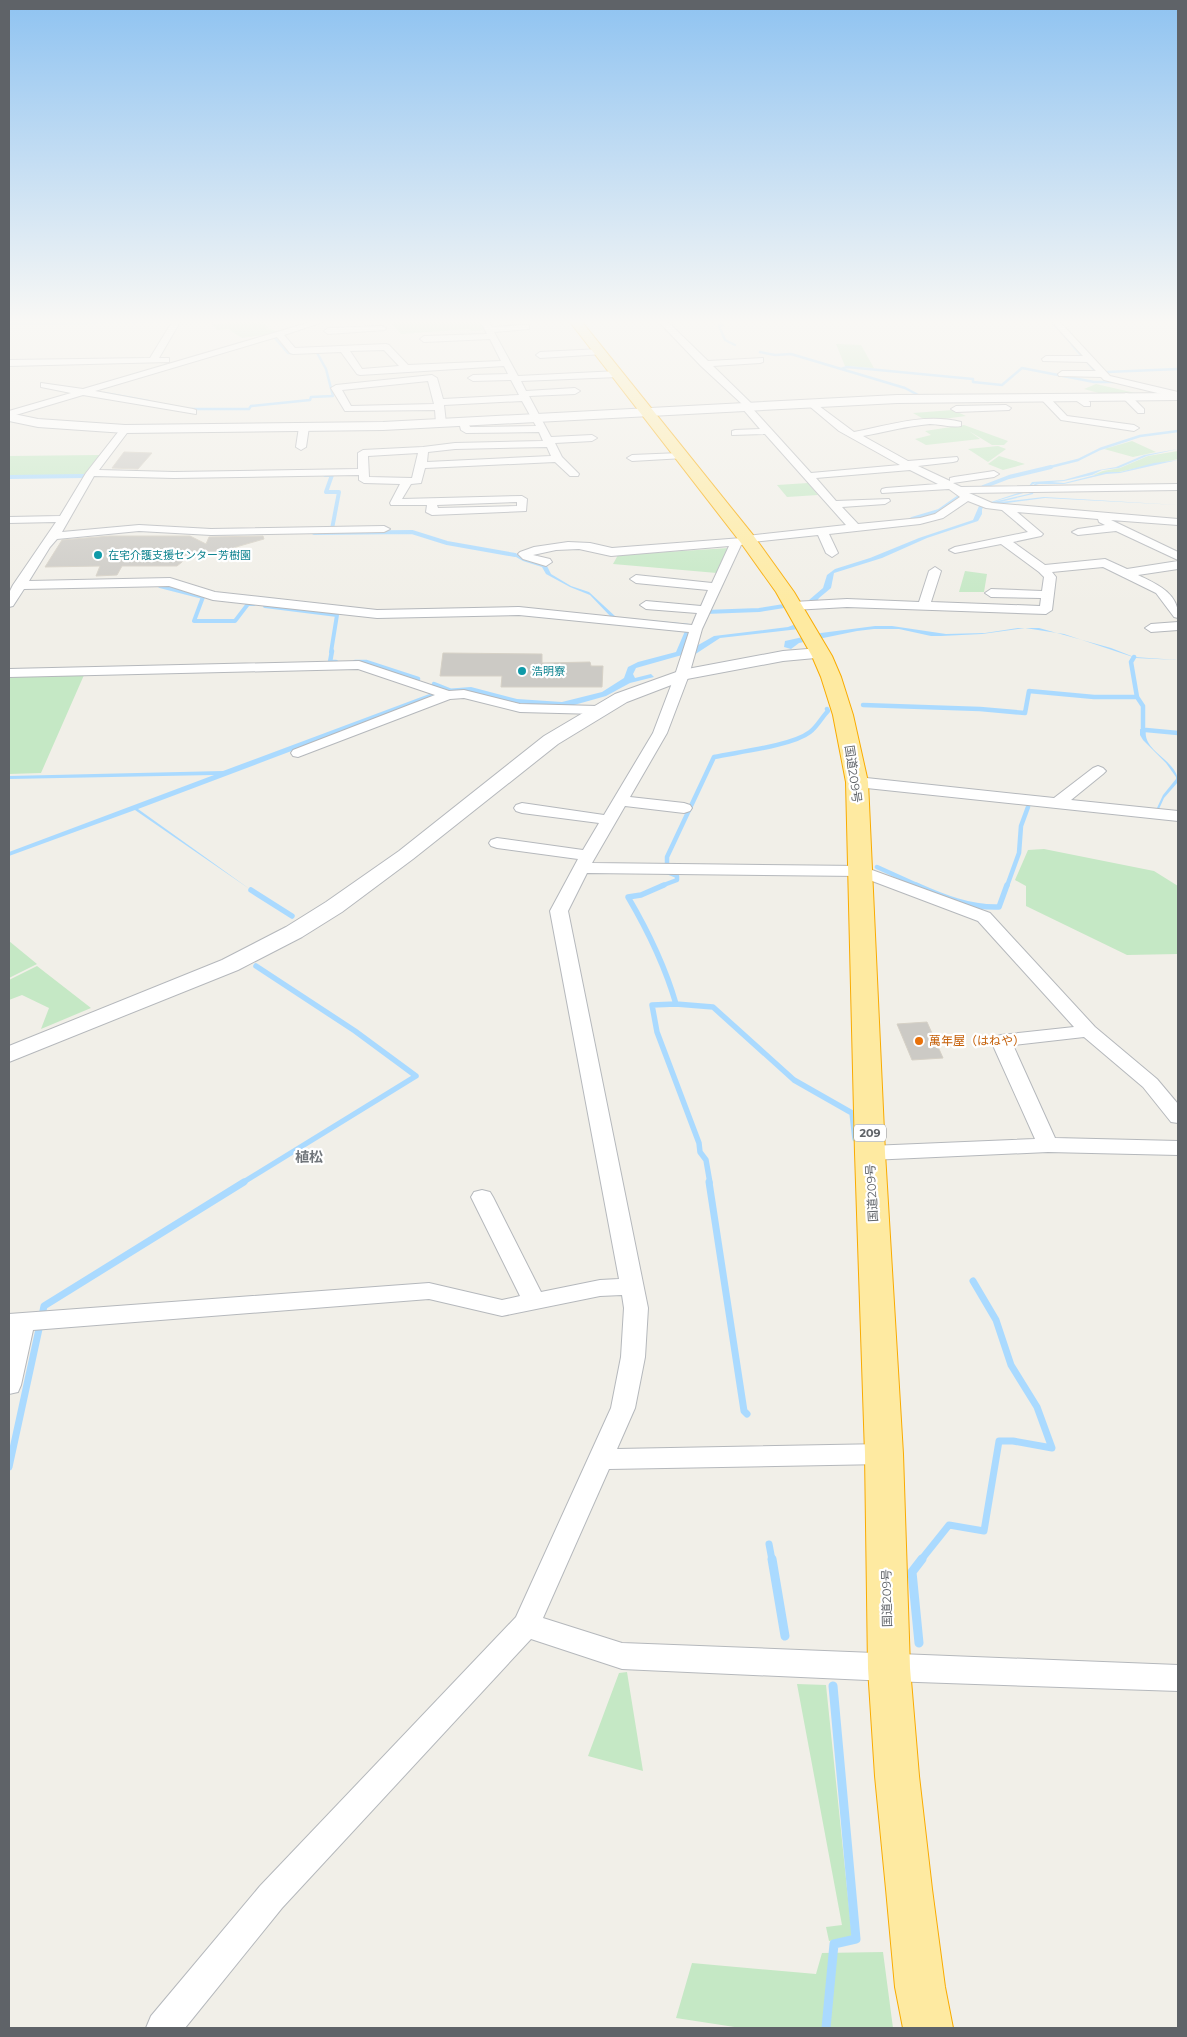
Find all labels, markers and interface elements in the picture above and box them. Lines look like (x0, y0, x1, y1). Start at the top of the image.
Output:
place label: 在宅介護支援センター芳樹園 (108, 548, 251, 562)
marker: 在宅介護支援センター芳樹園 (92, 549, 104, 561)
place label: 浩明寮 (532, 664, 565, 678)
marker: 浩明寮 (516, 665, 528, 677)
street label: 国道209号 (842, 744, 865, 804)
place label: 萬年屋（はねや） (929, 1033, 1025, 1048)
marker: 萬年屋（はねや） (913, 1035, 925, 1047)
road number: 209 (854, 1124, 886, 1142)
district label: 植松 (295, 1148, 323, 1166)
street label: 国道209号 (862, 1164, 881, 1222)
street label: 国道209号 (878, 1569, 895, 1627)

